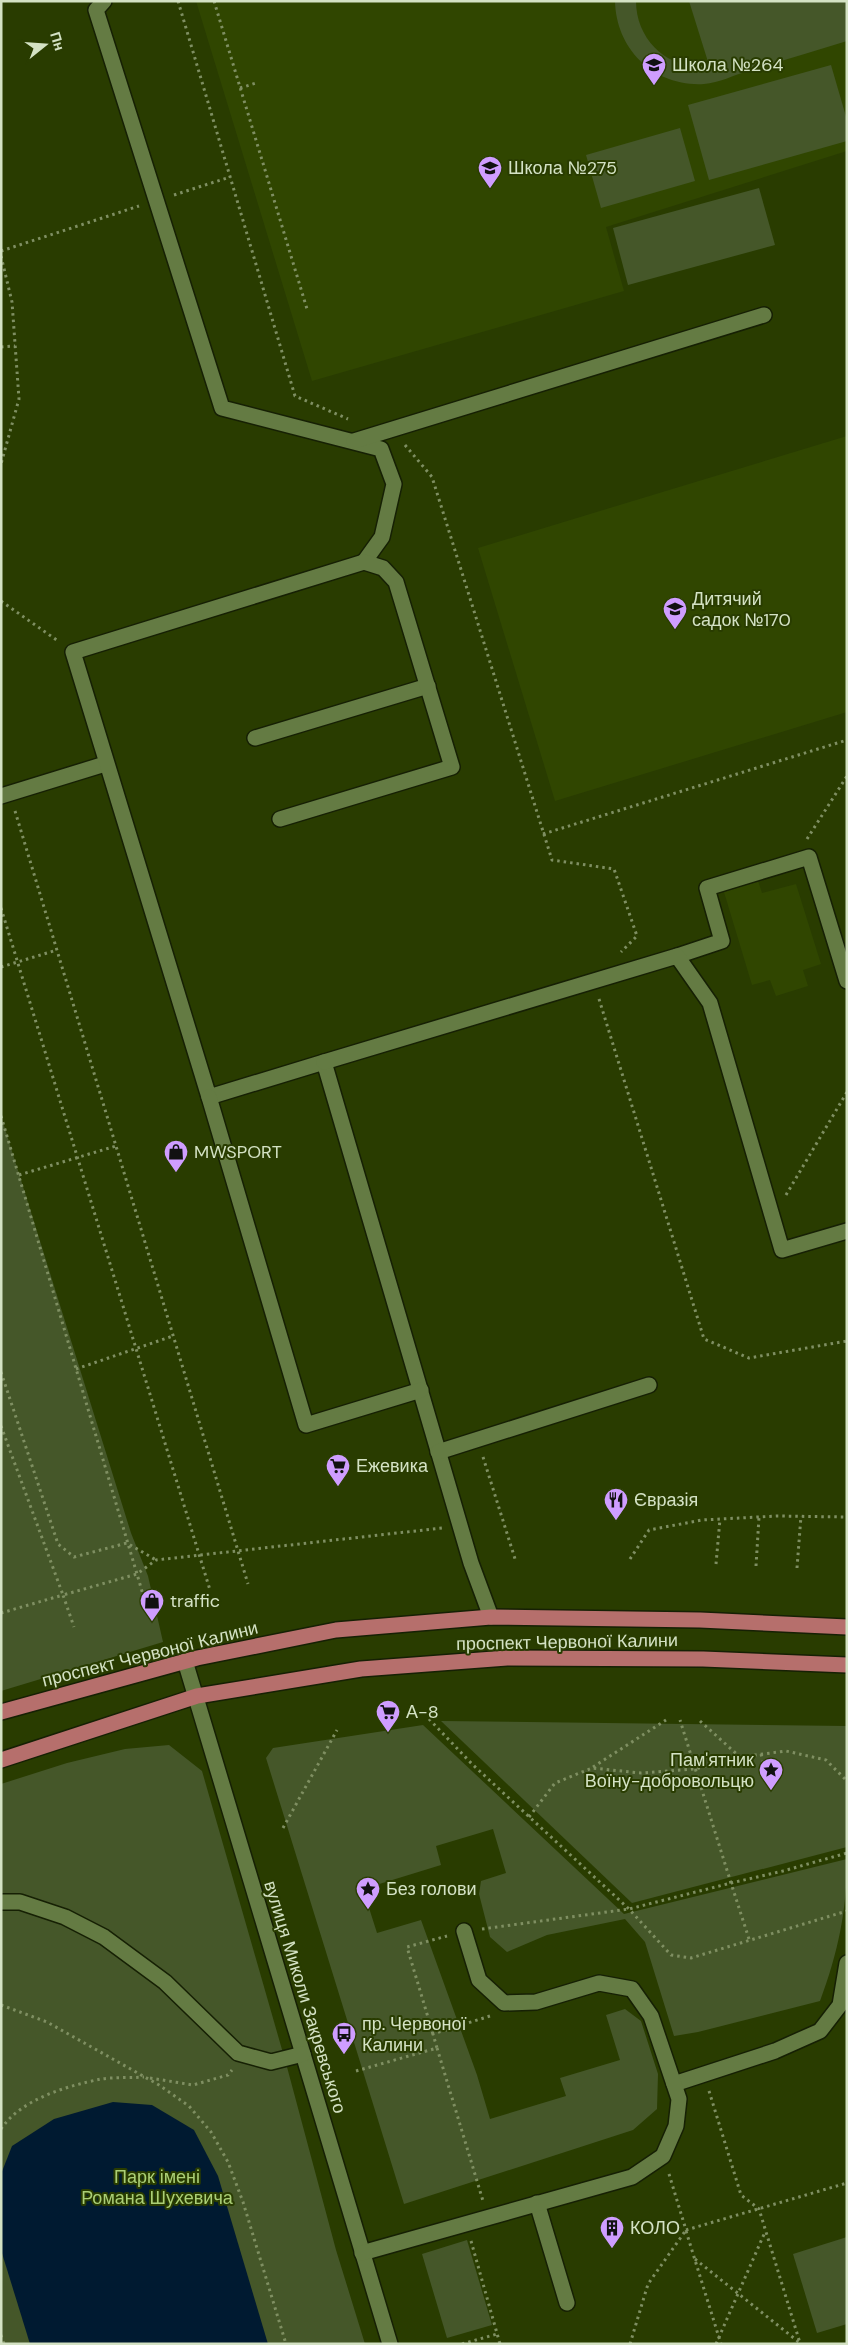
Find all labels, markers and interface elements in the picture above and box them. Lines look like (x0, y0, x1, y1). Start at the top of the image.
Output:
north arrow (20, 20, 70, 70)
text: Пн (46, 30, 69, 53)
school or university icon: Школа №264 (641, 52, 667, 86)
place label: Школа №264 (672, 53, 783, 77)
school or university icon: Школа №275 (477, 155, 503, 189)
place label: Школа №275 (508, 156, 617, 180)
place label: Дитячий садок №170 (692, 587, 791, 632)
school or university icon: Дитячий садок №170 (662, 596, 688, 630)
shop icon: MWSPORT (163, 1139, 189, 1173)
place label: MWSPORT (194, 1140, 282, 1164)
supermarket icon: Ежевика (325, 1453, 351, 1487)
place label: Ежевика (356, 1454, 429, 1478)
restaurant icon: Євразія (603, 1487, 629, 1521)
place label: Євразія (634, 1488, 698, 1512)
shop icon: traffic (139, 1588, 165, 1622)
place label: traffic (170, 1589, 220, 1613)
street label: проспект Червоної Калини (39, 1616, 261, 1692)
street label: проспект Червоної Калини (456, 1628, 678, 1656)
supermarket icon: А-8 (375, 1699, 401, 1733)
place label: А-8 (406, 1700, 439, 1724)
place label: Пам'ятник Воїну-добровольцю (585, 1748, 754, 1793)
place icon: Пам'ятник Воїну-добровольцю (758, 1757, 784, 1791)
place icon: Без голови (355, 1876, 381, 1910)
place label: Без голови (386, 1877, 477, 1901)
street label: вулиця Миколи Закревського (258, 1878, 352, 2116)
place label: пр. Червоної Калини (362, 2012, 466, 2057)
bus stop icon: пр. Червоної Калини (331, 2021, 357, 2055)
park label: Парк імені Романа Шухевича (81, 2165, 234, 2210)
building icon: КОЛО (599, 2215, 625, 2249)
place label: КОЛО (630, 2216, 680, 2240)

